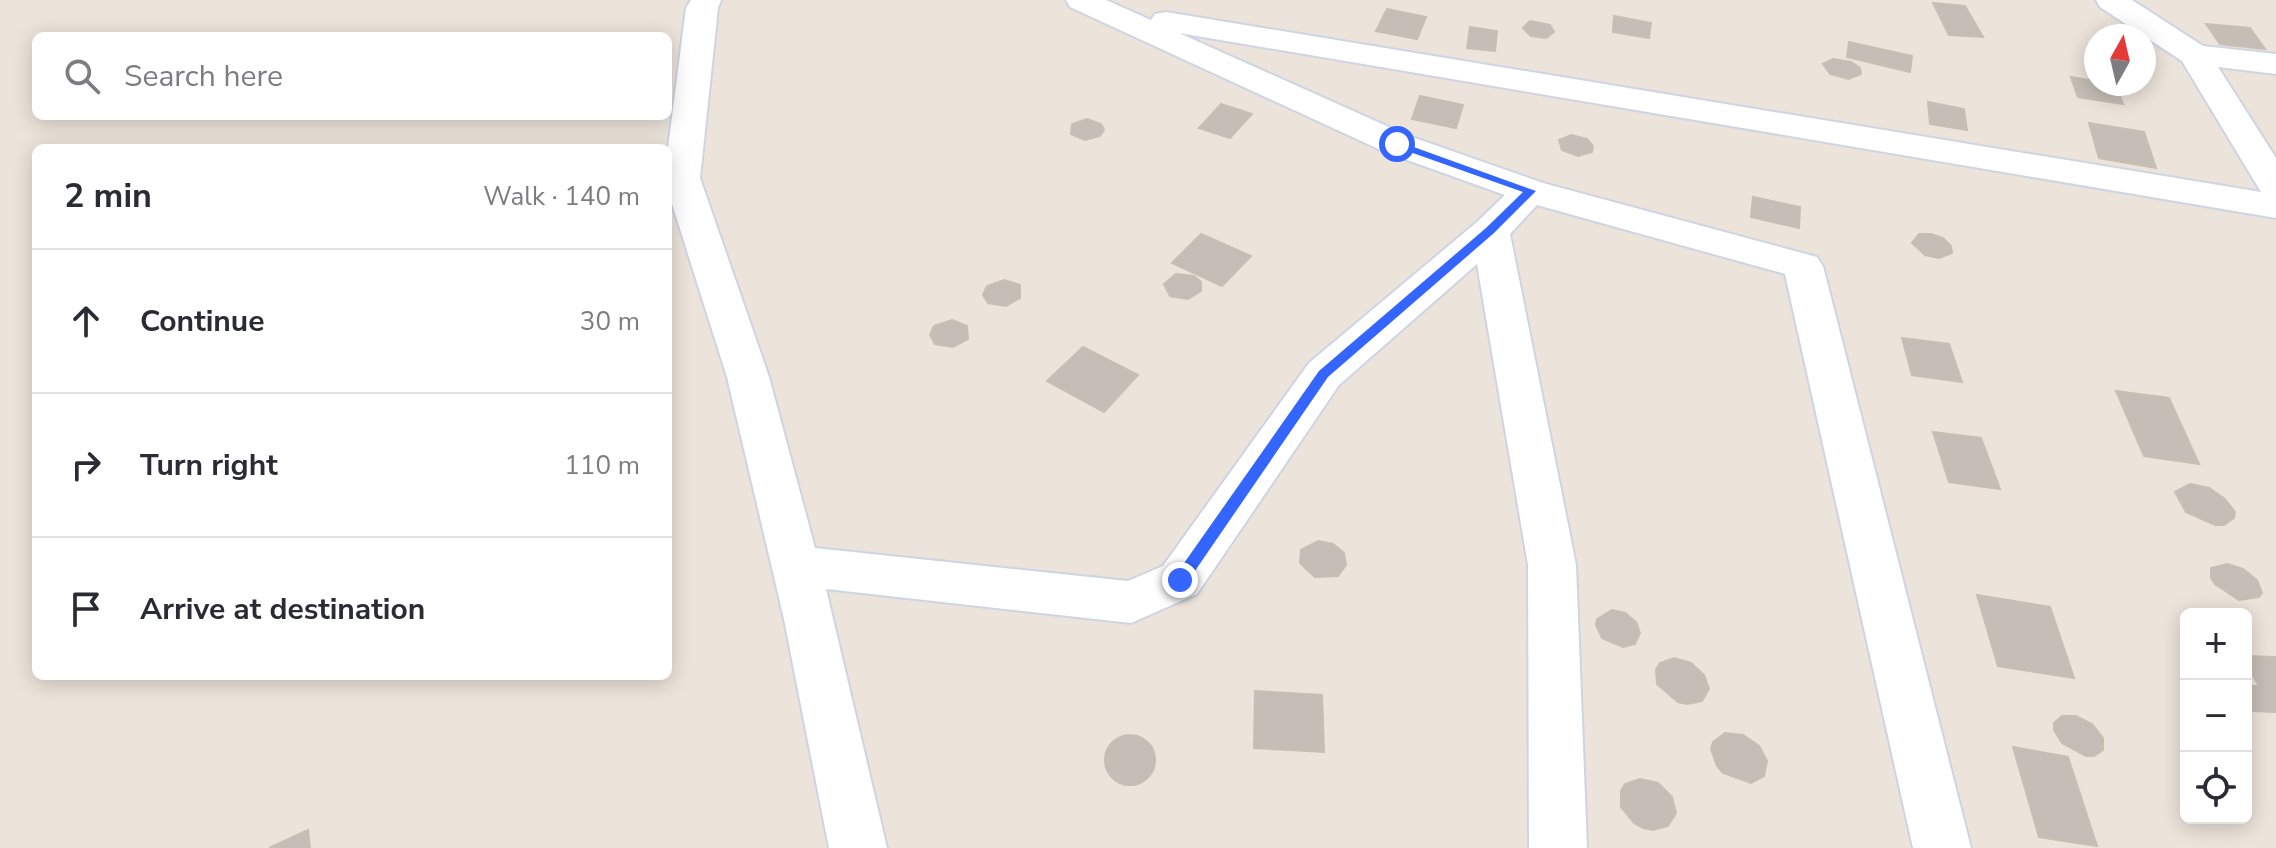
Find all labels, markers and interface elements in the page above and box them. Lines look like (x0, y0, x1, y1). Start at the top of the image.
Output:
north arrow (2084, 24, 2156, 96)
search box (32, 32, 672, 120)
icon: search (60, 54, 104, 98)
text: Search here (124, 56, 283, 97)
route start (1379, 126, 1415, 162)
text: 2 min (64, 173, 152, 219)
text: Walk · 140 m (483, 179, 640, 214)
icon: ahead (64, 299, 108, 343)
text: Continue (140, 301, 265, 342)
text: 30 m (580, 304, 640, 339)
icon: right (64, 443, 108, 487)
text: Turn right (140, 445, 278, 486)
text: 110 m (564, 448, 640, 483)
route end (1162, 562, 1198, 598)
icon: arrive (64, 587, 108, 631)
text: Arrive at destination (140, 589, 425, 630)
map controls (2180, 608, 2252, 824)
button: + (2180, 608, 2252, 680)
button: − (2180, 680, 2252, 752)
button: locate (2180, 752, 2252, 824)

